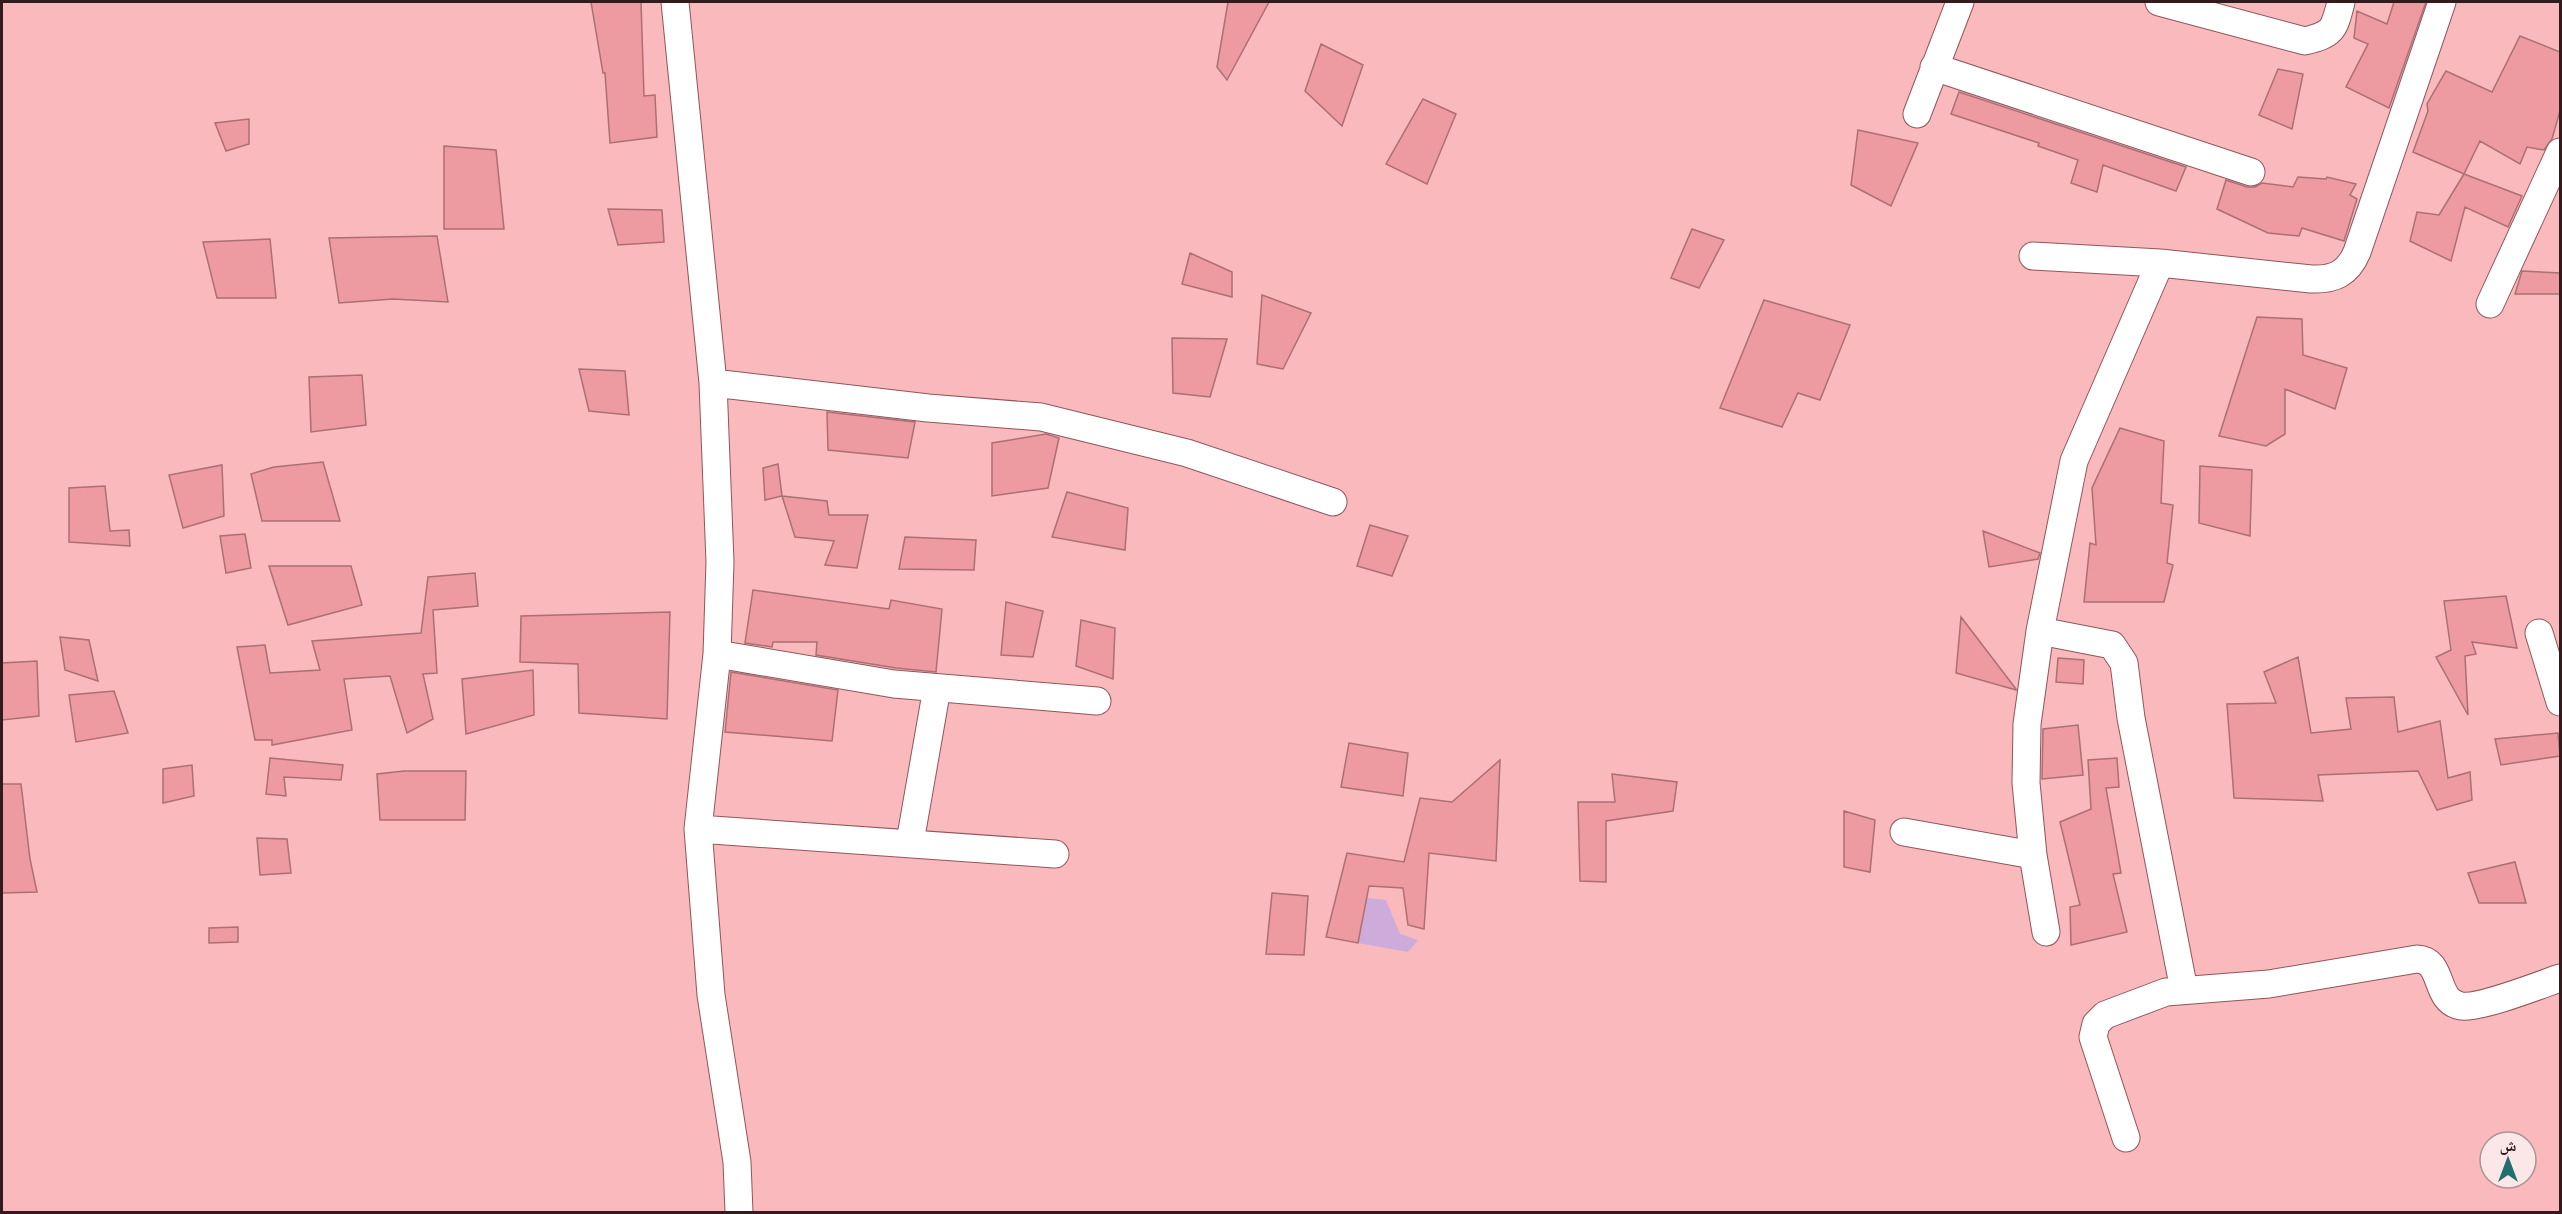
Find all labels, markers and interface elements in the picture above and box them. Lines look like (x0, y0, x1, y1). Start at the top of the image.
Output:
north arrow (2478, 1130, 2538, 1190)
text: ش (2500, 1138, 2517, 1155)

